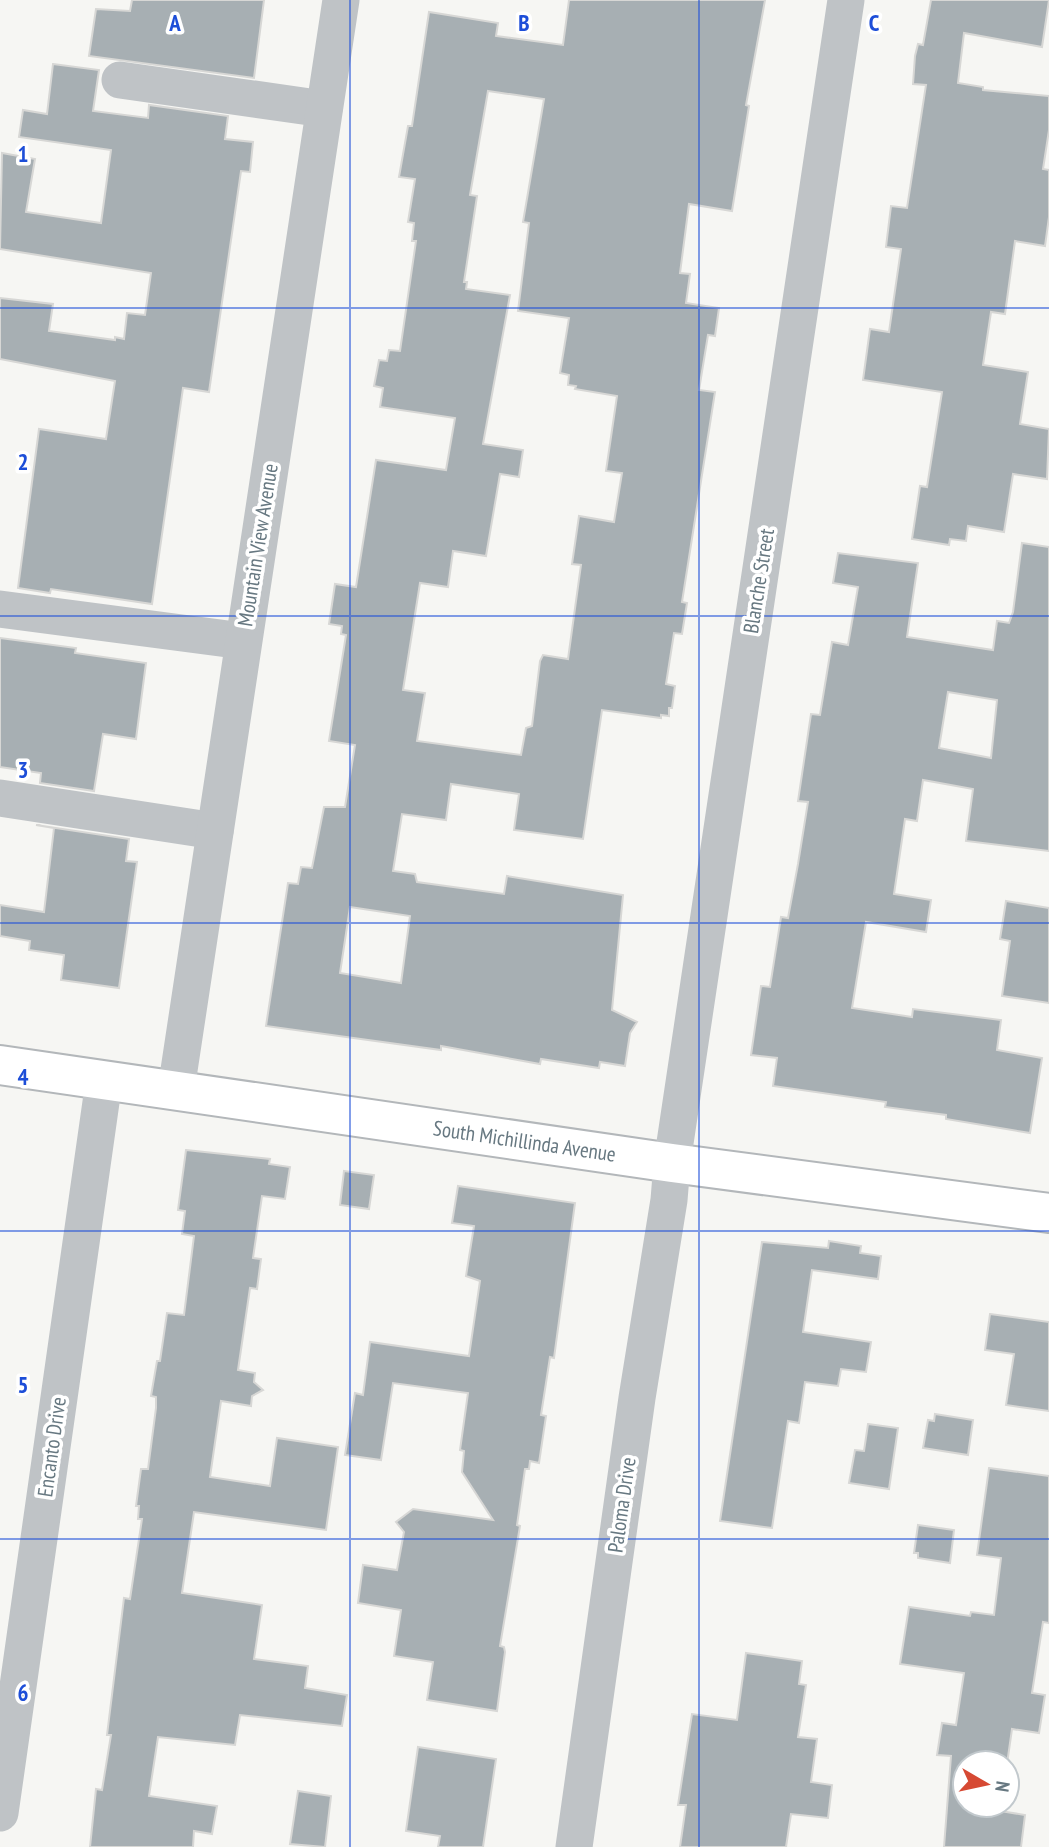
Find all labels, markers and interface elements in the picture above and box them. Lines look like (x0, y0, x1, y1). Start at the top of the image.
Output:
text: A (168, 8, 181, 37)
text: B (518, 8, 530, 37)
text: C (869, 8, 880, 37)
text: 1 (18, 139, 29, 168)
text: 2 (18, 447, 29, 476)
street label: Mountain View Avenue (231, 462, 284, 628)
street label: Blanche Street (737, 526, 780, 635)
text: 3 (18, 755, 29, 784)
text: 4 (18, 1062, 29, 1091)
street label: South Michillinda Avenue (431, 1114, 618, 1168)
text: 5 (18, 1370, 29, 1399)
street label: Encanto Drive (31, 1395, 72, 1499)
street label: Paloma Drive (601, 1456, 642, 1554)
text: 6 (18, 1678, 29, 1707)
north arrow (951, 1749, 1021, 1819)
text: N (990, 1780, 1015, 1794)

